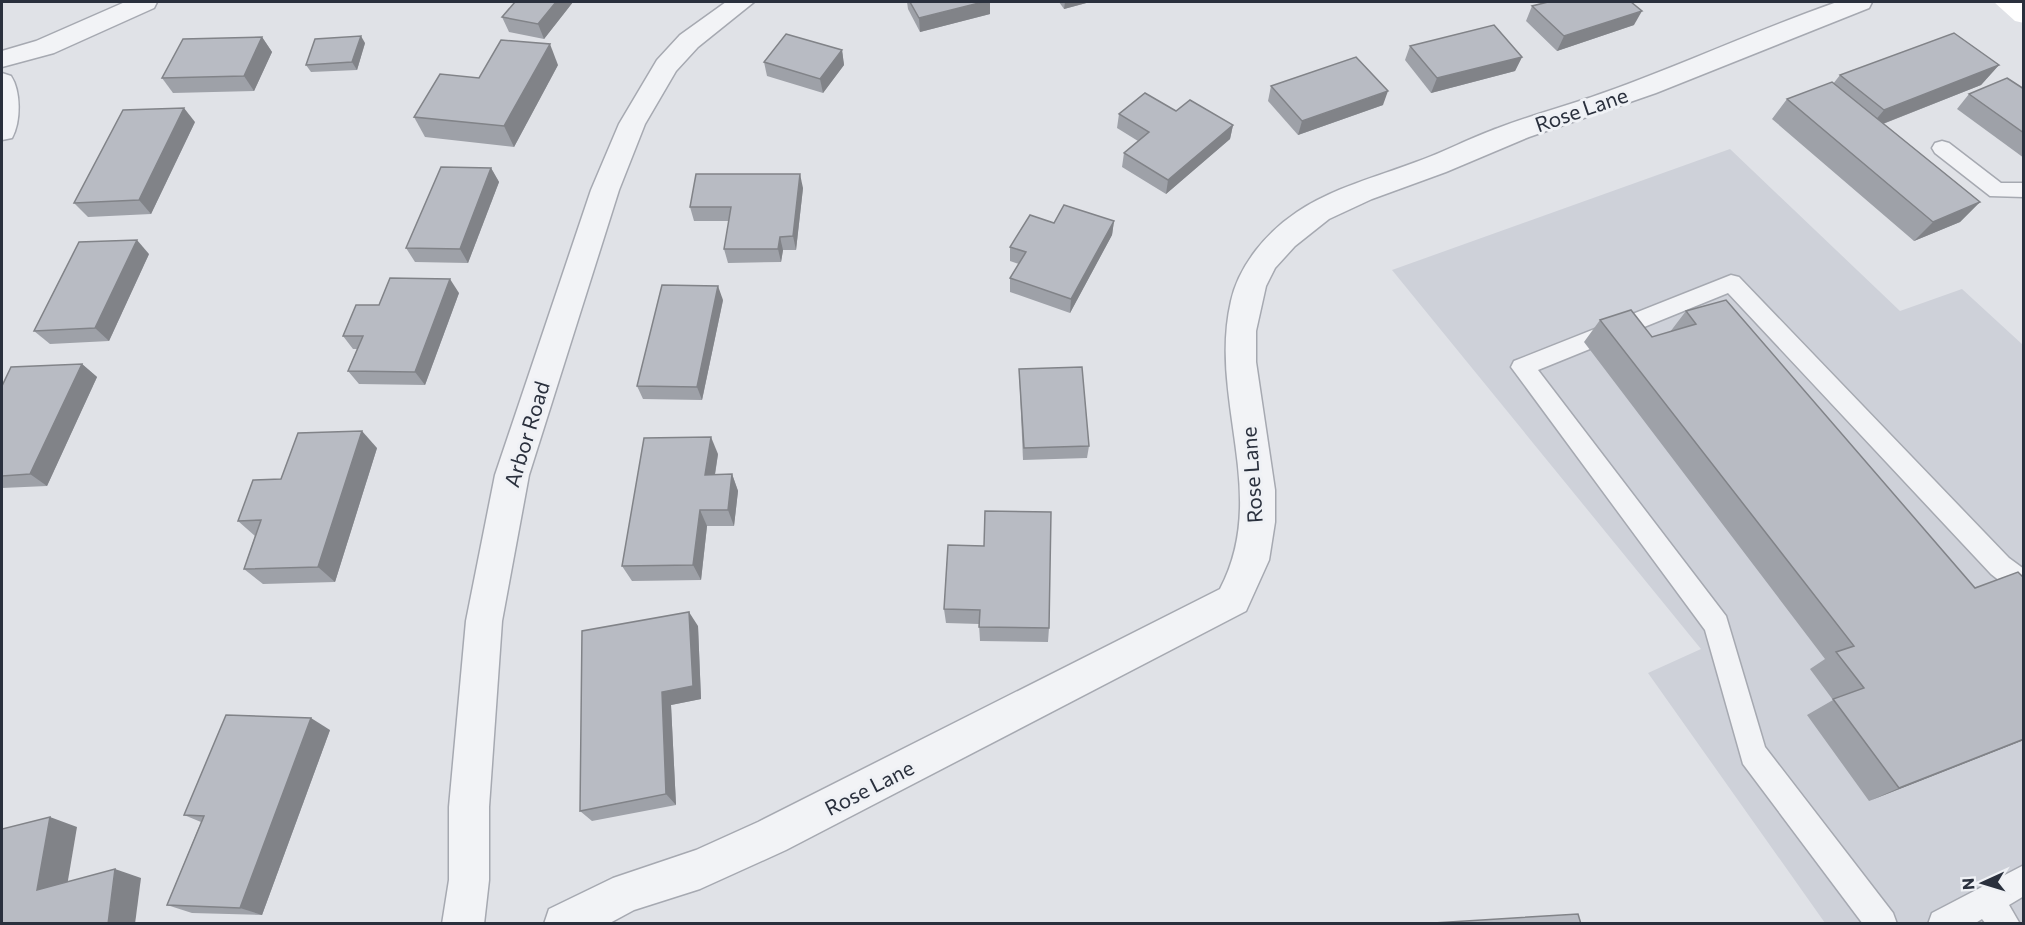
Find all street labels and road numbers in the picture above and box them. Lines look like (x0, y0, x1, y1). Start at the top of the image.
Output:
street label: Rose Lane (1531, 81, 1631, 137)
street label: Arbor Road (498, 378, 554, 490)
street label: Rose Lane (1235, 426, 1267, 524)
street label: Rose Lane (820, 754, 918, 820)

